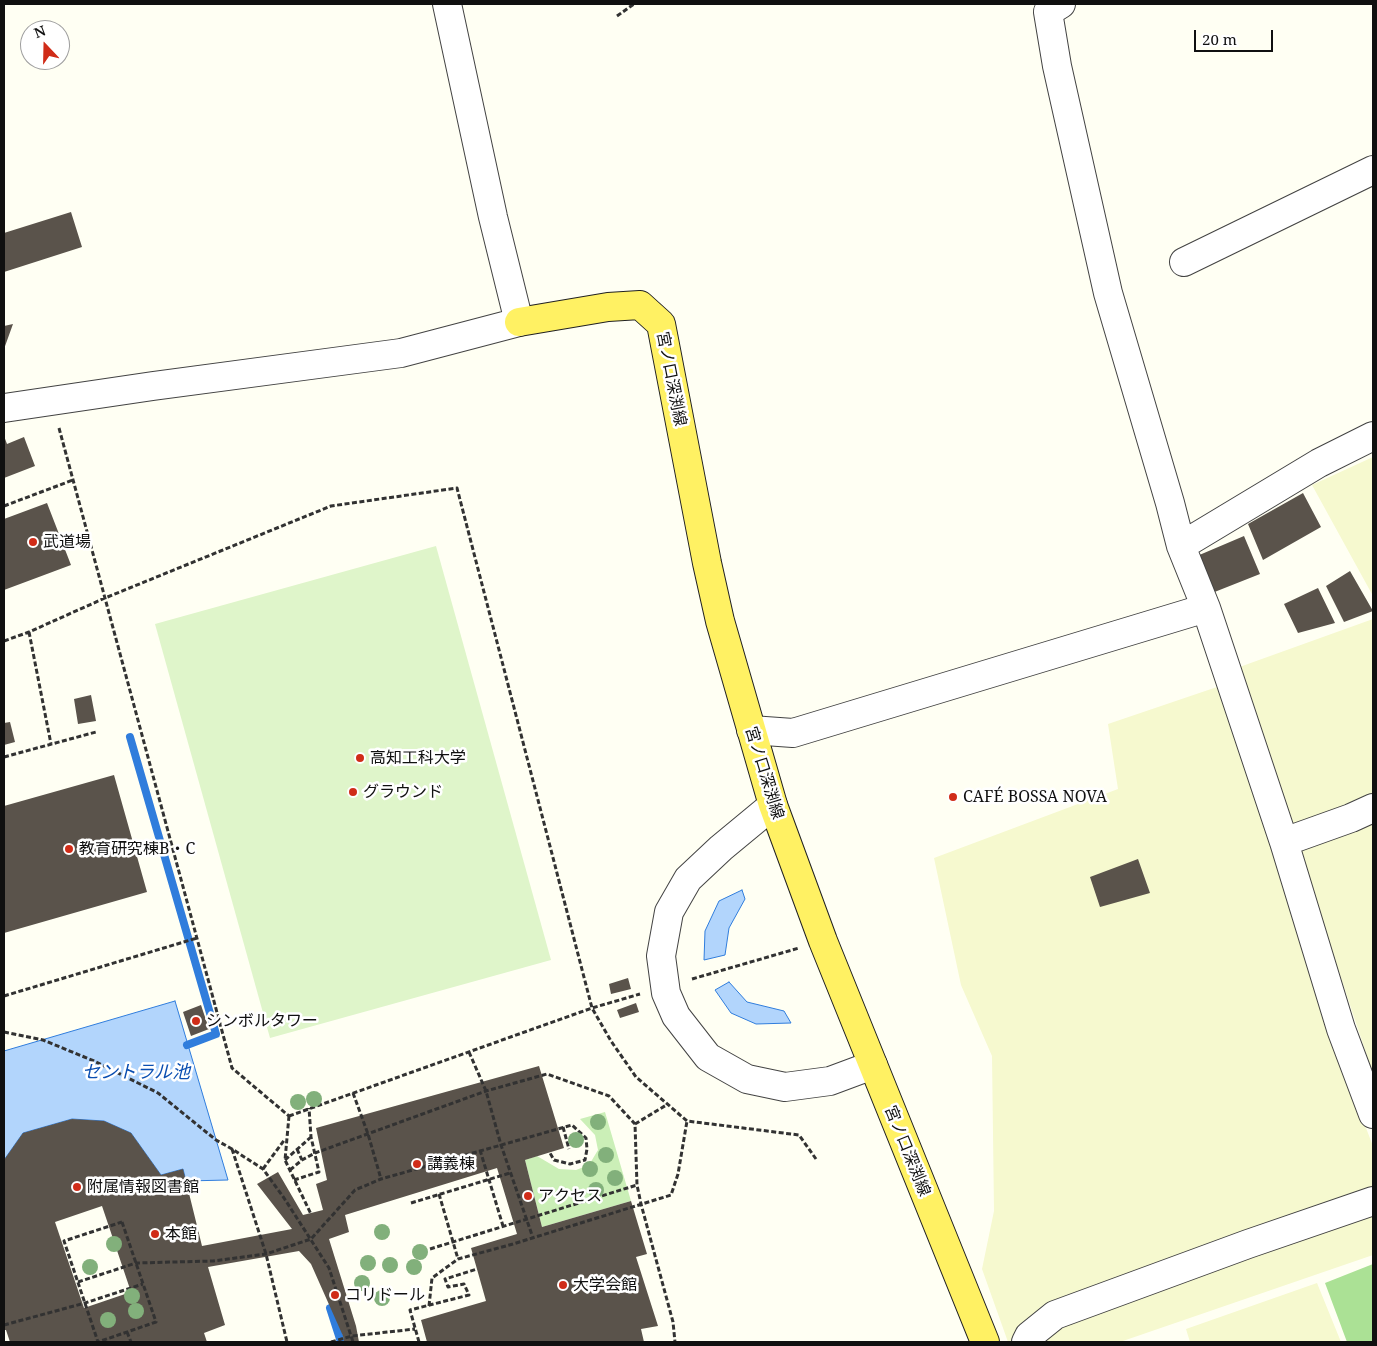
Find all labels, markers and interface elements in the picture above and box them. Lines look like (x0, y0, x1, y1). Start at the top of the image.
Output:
north arrow (20, 20, 70, 70)
scale bar (1197, 20, 1276, 52)
text: N (31, 21, 48, 42)
text: 20 m (1202, 29, 1237, 49)
street label: 宮ノ口深渕線 (652, 330, 690, 428)
place label: 武道場 (43, 532, 91, 552)
marker: 武道場 (27, 536, 39, 548)
street label: 宮ノ口深渕線 (741, 724, 787, 822)
place label: 高知工科大学 (370, 748, 466, 768)
marker: 高知工科大学 (354, 752, 366, 764)
place label: グラウンド (363, 782, 443, 802)
marker: グラウンド (347, 786, 359, 798)
place label: CAFÉ BOSSA NOVA (963, 787, 1107, 807)
marker: CAFÉ BOSSA NOVA (947, 791, 959, 803)
place label: 教育研究棟B・C (79, 839, 195, 859)
marker: 教育研究棟B・C (63, 843, 75, 855)
place label: シンボルタワー (206, 1011, 318, 1031)
marker: シンボルタワー (190, 1015, 202, 1027)
water label: セントラル池 (82, 1062, 190, 1084)
street label: 宮ノ口深渕線 (880, 1103, 934, 1199)
place label: 講義棟 (427, 1154, 475, 1174)
marker: 講義棟 (411, 1158, 423, 1170)
place label: 附属情報図書館 (87, 1177, 199, 1197)
marker: 附属情報図書館 (71, 1181, 83, 1193)
place label: アクセス (538, 1186, 602, 1206)
marker: アクセス (522, 1190, 534, 1202)
place label: 本館 (165, 1224, 197, 1244)
marker: 本館 (149, 1228, 161, 1240)
place label: 大学会館 (573, 1275, 637, 1295)
marker: 大学会館 (557, 1279, 569, 1291)
place label: コリドール (345, 1285, 425, 1305)
marker: コリドール (329, 1289, 341, 1301)

